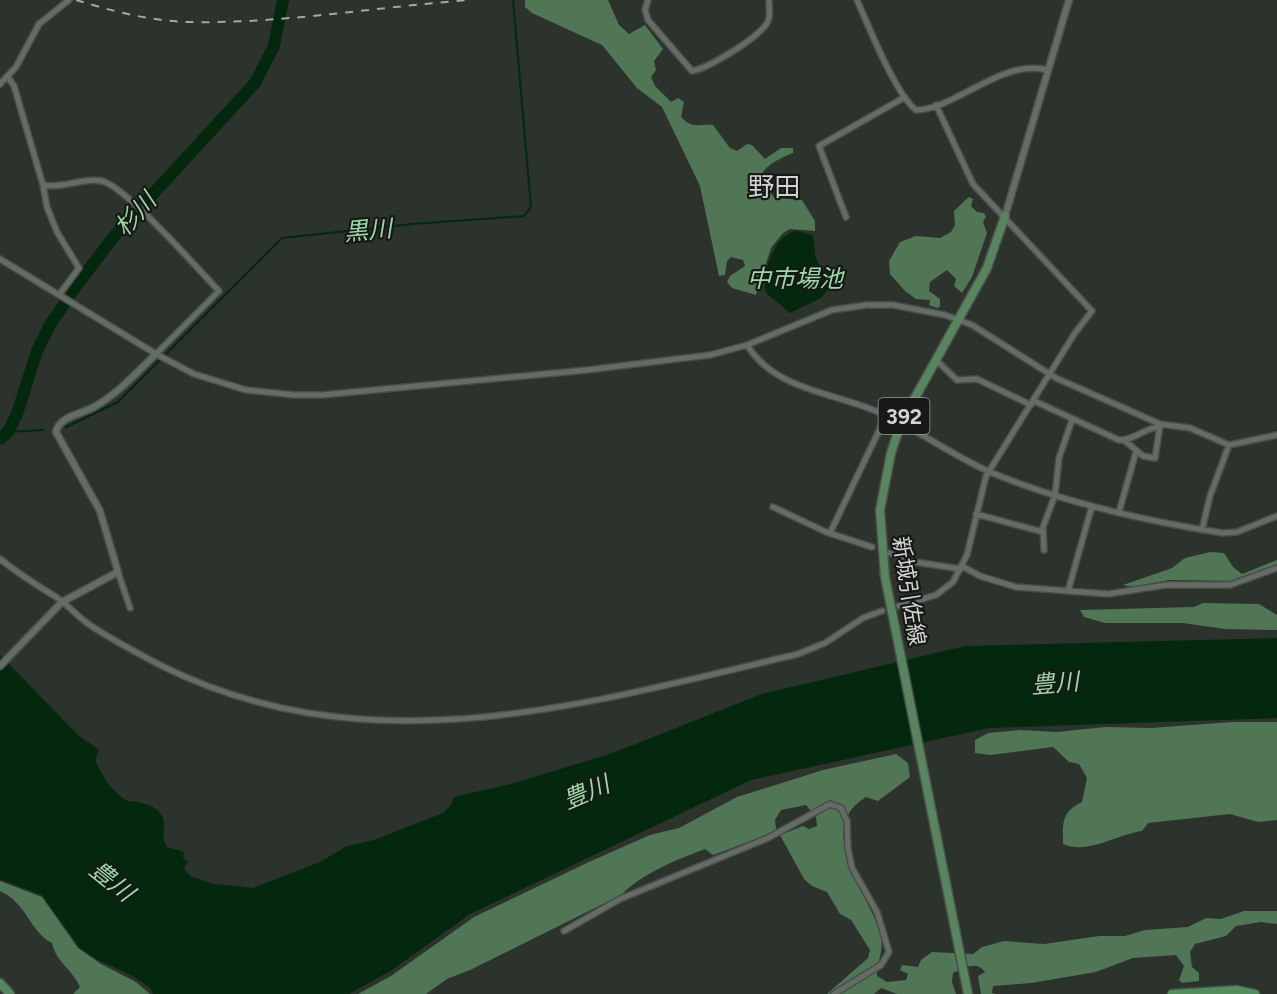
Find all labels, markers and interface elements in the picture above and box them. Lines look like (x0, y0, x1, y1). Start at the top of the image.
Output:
district label: 野田 (748, 171, 800, 203)
water label: 杉川 (108, 184, 164, 242)
water label: 黒川 (343, 213, 396, 247)
water label: 中市場池 (747, 264, 845, 293)
road number: 392 (878, 398, 930, 434)
street label: 新城引佐線 (887, 535, 931, 647)
water label: 豊川 (1030, 666, 1083, 700)
water label: 豊川 (558, 768, 617, 815)
water label: 豊川 (84, 855, 142, 909)

